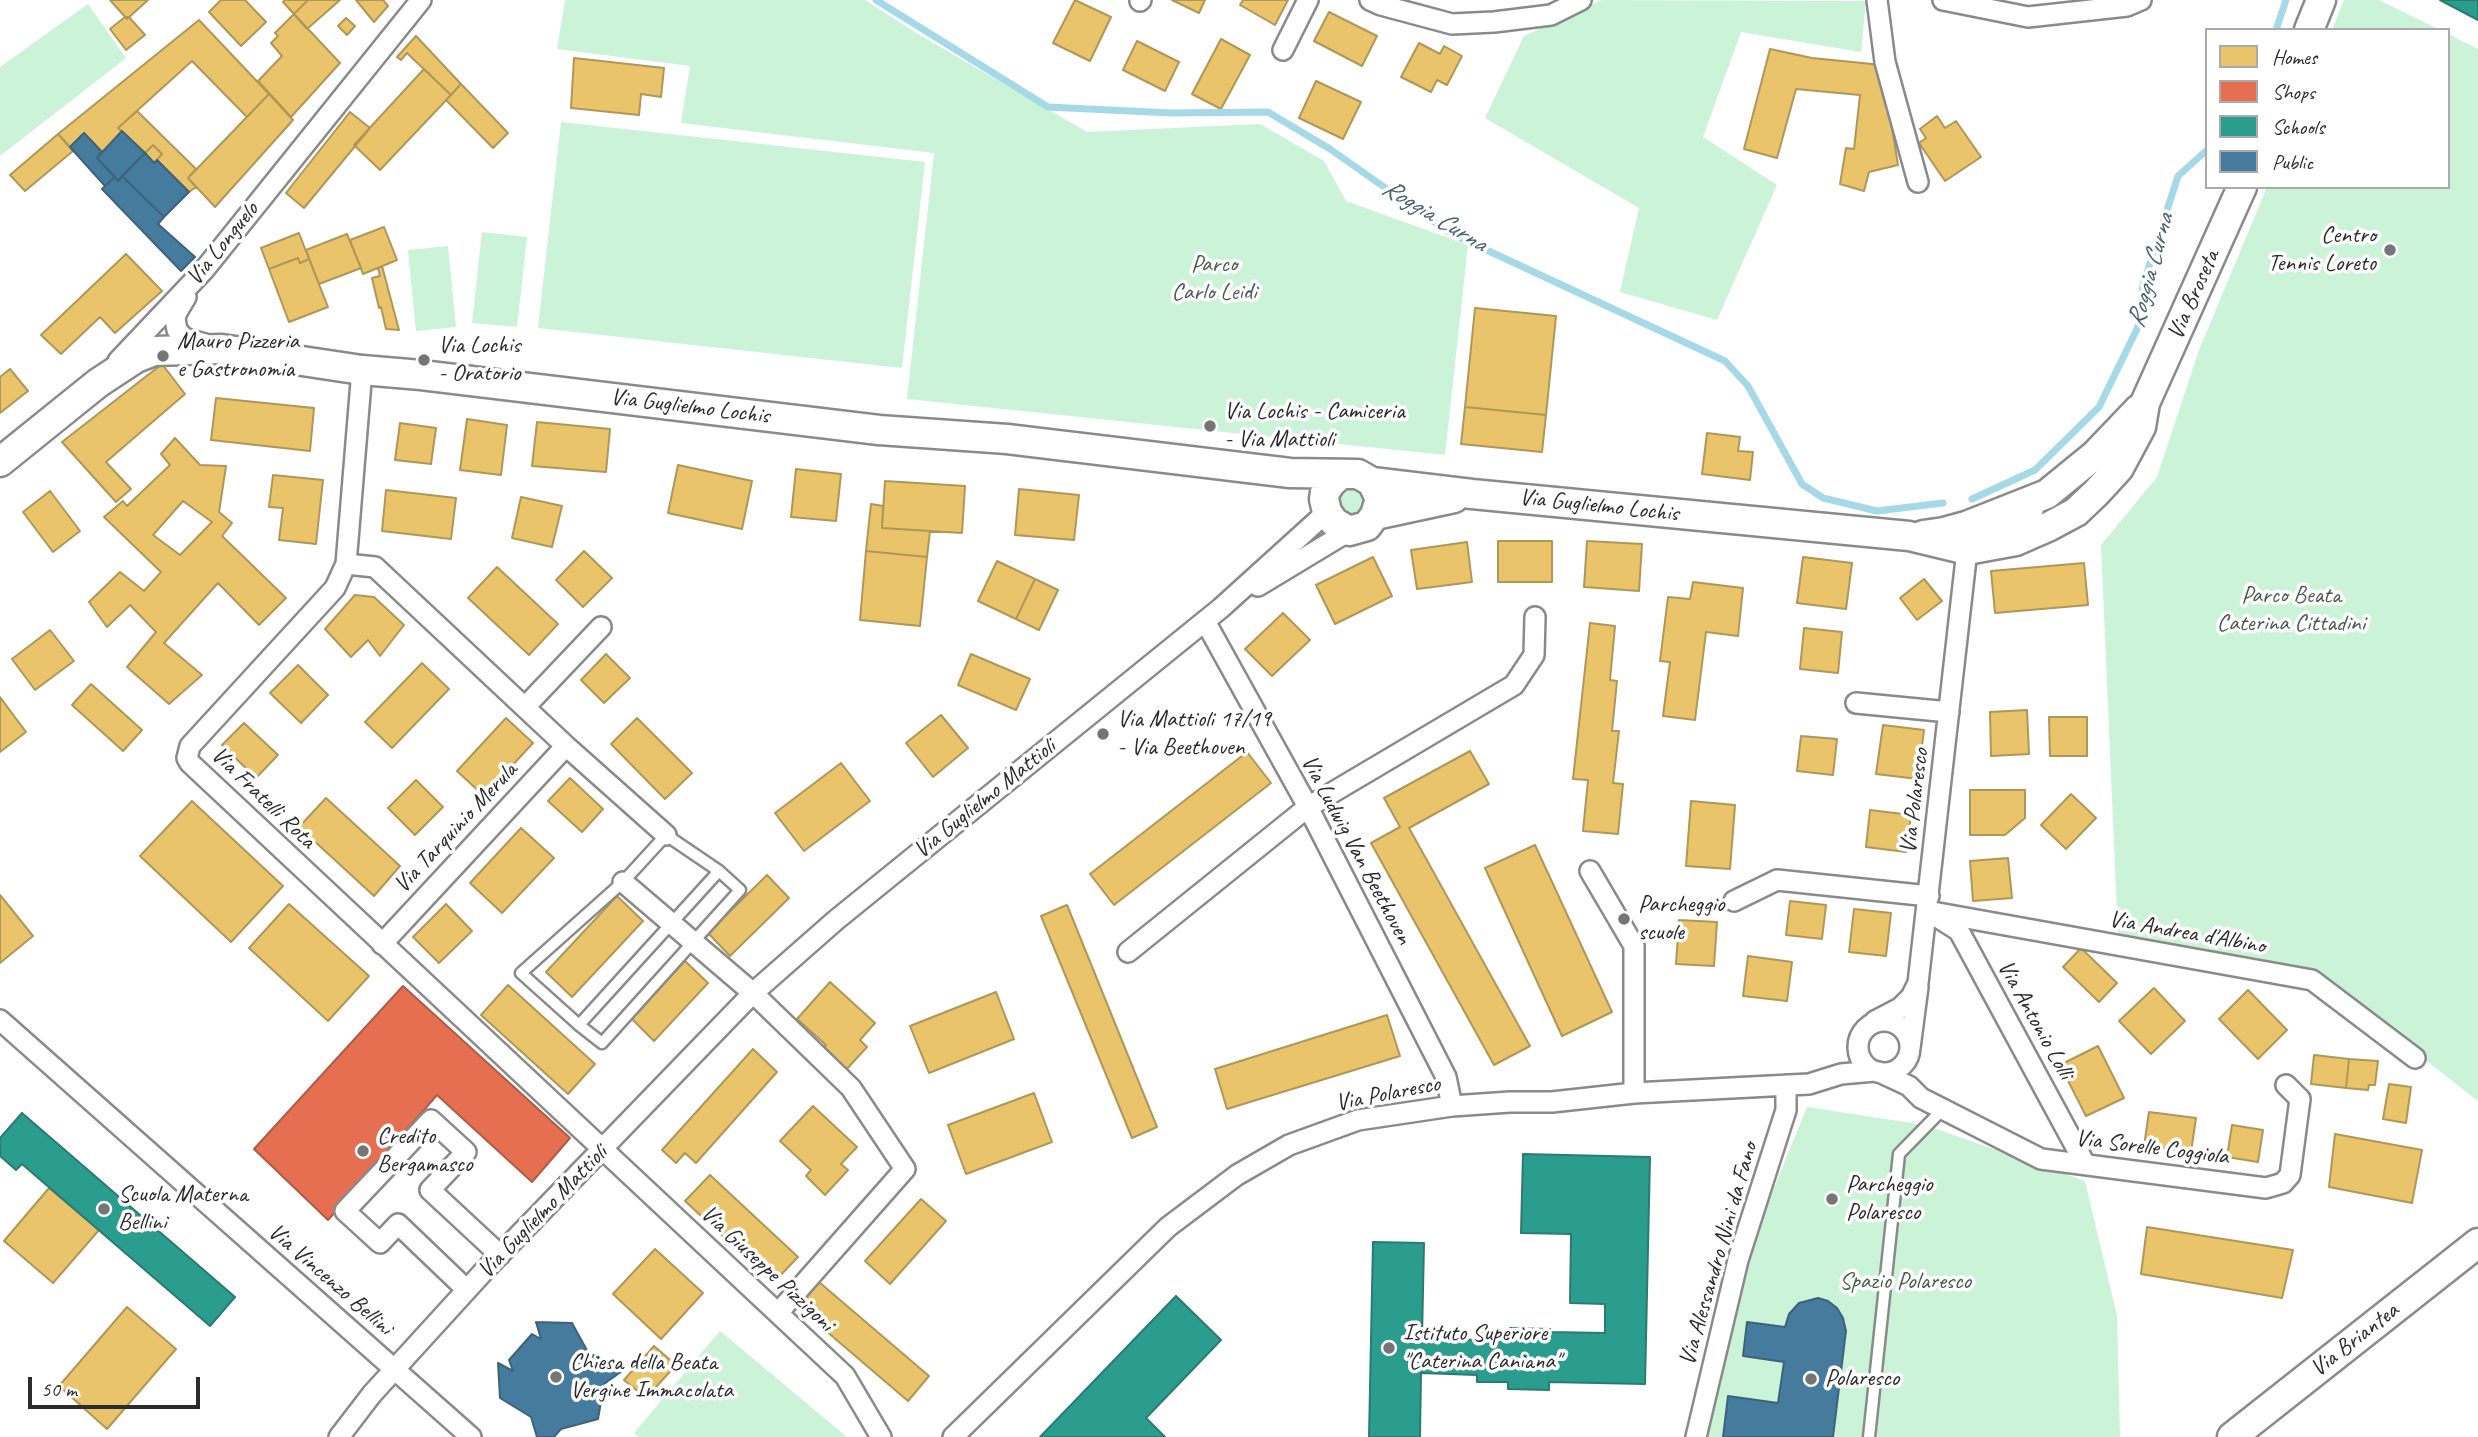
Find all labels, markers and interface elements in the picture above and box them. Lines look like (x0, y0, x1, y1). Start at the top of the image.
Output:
legend (2205, 28, 2450, 189)
text: Homes (2272, 44, 2317, 70)
text: Shops (2272, 79, 2315, 105)
text: Schools (2272, 114, 2324, 140)
text: Public (2272, 149, 2313, 175)
water label: Roggia Curna (1376, 173, 1492, 259)
street label: Via Longuelo (181, 197, 265, 291)
water label: Roggia Curna (2121, 211, 2181, 331)
place label: Centro Tennis Loreto (2268, 222, 2376, 278)
marker: Centro Tennis Loreto (2382, 242, 2398, 258)
street label: Via Broseta (2162, 246, 2226, 344)
park label: Parco Carlo Leidi (1171, 251, 1257, 307)
place label: Mauro Pizzeria e Gastronomia (177, 328, 299, 384)
place label: Via Lochis - Oratorio (438, 332, 521, 388)
marker: Mauro Pizzeria e Gastronomia (155, 348, 171, 364)
marker: Via Lochis - Oratorio (416, 352, 432, 368)
street label: Via Guglielmo Lochis (609, 383, 771, 431)
place label: Via Lochis - Camiceria - Via Mattioli (1224, 398, 1405, 454)
marker: Via Lochis - Camiceria - Via Mattioli (1202, 418, 1218, 434)
street label: Via Guglielmo Lochis (1518, 483, 1680, 529)
park label: Parco Beata Caterina Cittadini (2217, 582, 2365, 638)
place label: Via Mattioli 17/19 - Via Beethoven (1117, 706, 1271, 762)
marker: Via Mattioli 17/19 - Via Beethoven (1095, 726, 1111, 742)
street label: Via Guglielmo Mattioli (908, 733, 1062, 865)
street label: Via Fratelli Rota (205, 741, 321, 855)
street label: Via Polaresco (1894, 747, 1936, 855)
street label: Via Ludwig Van Beethoven (1294, 750, 1418, 950)
street label: Via Tarquinio Merula (388, 757, 524, 899)
place label: Parcheggio scuole (1638, 891, 1724, 947)
street label: Via Andrea d'Albino (2107, 905, 2267, 961)
marker: Parcheggio scuole (1616, 911, 1632, 927)
street label: Via Antonio Lolli (1991, 955, 2079, 1085)
street label: Via Polaresco (1333, 1070, 1443, 1118)
place label: Credito Bergamasco (377, 1123, 472, 1179)
street label: Via Sorelle Coggiola (2074, 1124, 2230, 1172)
street label: Via Guglielmo Mattioli (472, 1139, 614, 1285)
street label: Via Alessandro Nini da Fano (1673, 1139, 1765, 1369)
marker: Credito Bergamasco (355, 1143, 371, 1159)
place label: Parcheggio Polaresco (1846, 1171, 1932, 1227)
place label: Scuola Materna Bellini (118, 1181, 248, 1237)
marker: Parcheggio Polaresco (1824, 1191, 1840, 1207)
street label: Via Giuseppe Pizzigoni (694, 1200, 840, 1338)
marker: Scuola Materna Bellini (96, 1201, 112, 1217)
street label: Via Vincenzo Bellini (262, 1218, 398, 1342)
park label: Spazio Polaresco (1839, 1268, 1971, 1296)
street label: Via Briantea (2305, 1297, 2405, 1383)
place label: Istituto Superiore "Caterina Caniana" (1403, 1320, 1560, 1376)
marker: Istituto Superiore "Caterina Caniana" (1381, 1340, 1397, 1356)
place label: Chiesa della Beata Vergine Immacolata (570, 1349, 733, 1405)
scale bar (32, 1364, 203, 1408)
place label: Polaresco (1825, 1365, 1899, 1393)
marker: Chiesa della Beata Vergine Immacolata (548, 1369, 564, 1385)
marker: Polaresco (1803, 1371, 1819, 1387)
text: 50 m (41, 1376, 77, 1402)

